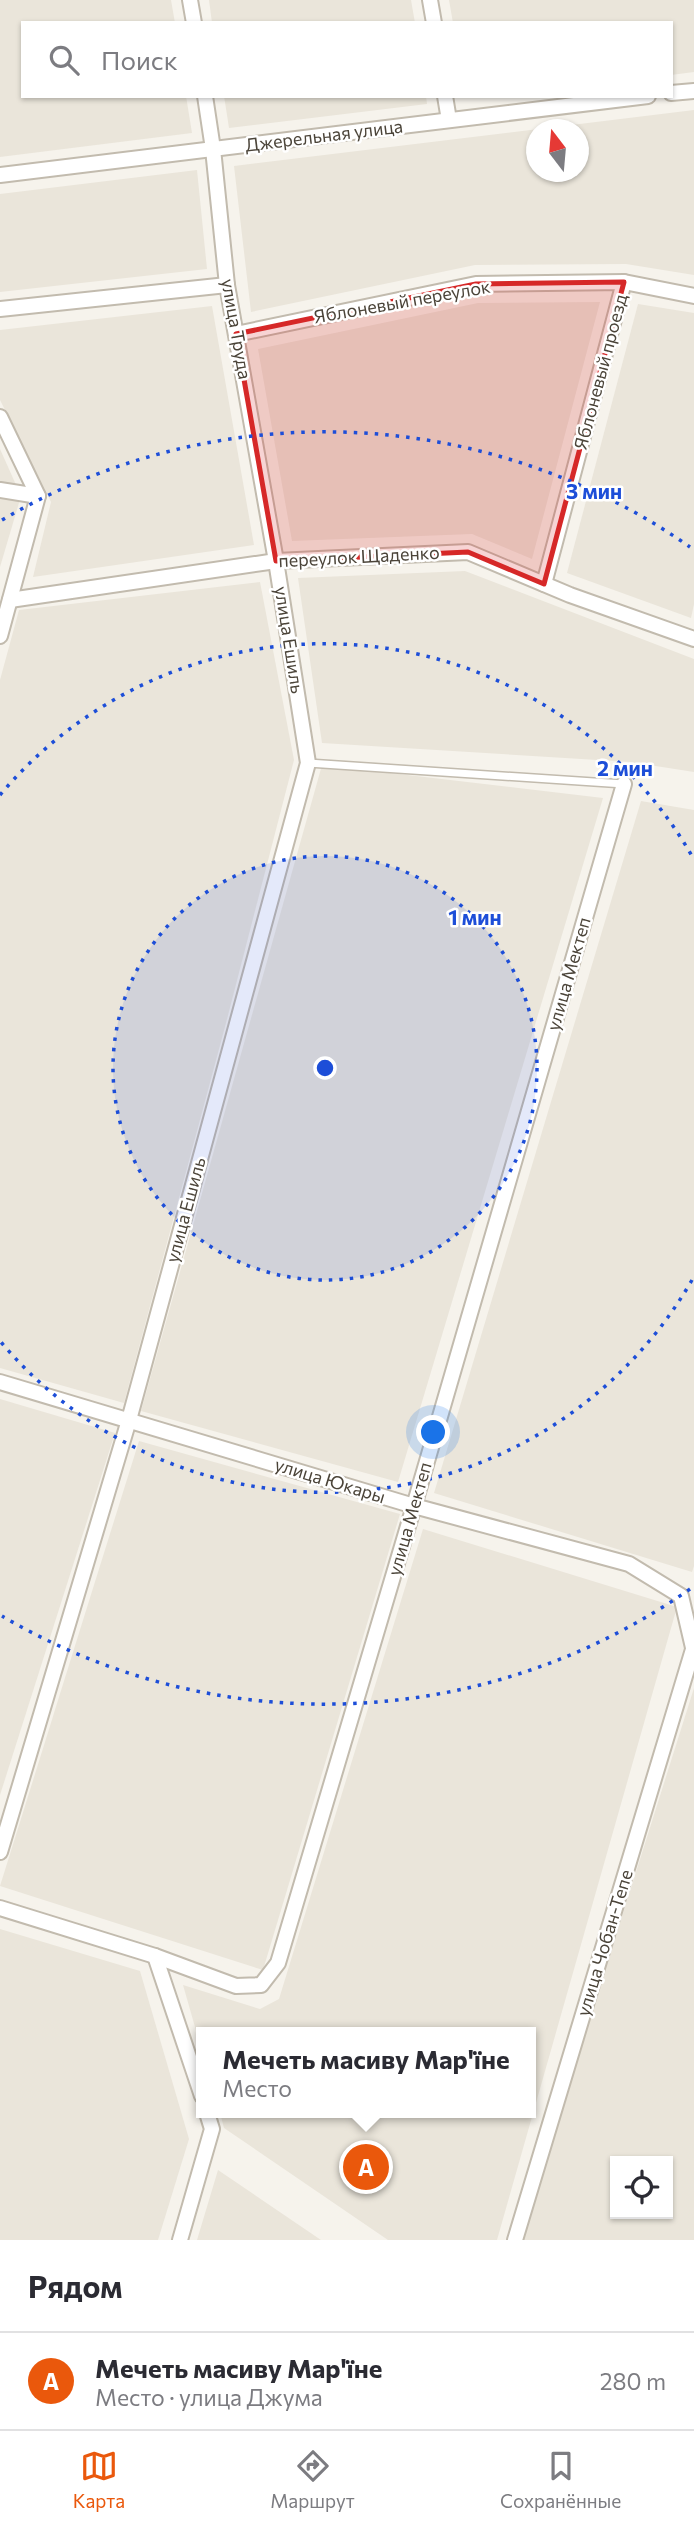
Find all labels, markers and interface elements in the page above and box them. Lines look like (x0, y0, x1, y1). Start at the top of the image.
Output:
search box (21, 21, 673, 98)
icon: search (45, 41, 83, 79)
text: Поиск (101, 44, 178, 75)
street label: Джерельная улица (244, 114, 404, 156)
north arrow (526, 119, 589, 182)
street label: Яблоневый переулок (312, 275, 492, 327)
street label: улица Труда (217, 277, 257, 381)
street label: Яблоневый проезд (569, 291, 632, 452)
text: 3 мин (566, 478, 622, 503)
street label: переулок Щаденко (278, 541, 440, 571)
street label: улица Ешиль (271, 585, 309, 695)
text: 2 мин (597, 755, 653, 780)
text: 1 мин (448, 904, 502, 929)
street label: улица Мектеп (541, 914, 595, 1033)
centre of rings (313, 1056, 337, 1080)
street label: улица Ешиль (160, 1155, 210, 1265)
your location (416, 1415, 450, 1449)
street label: улица Юкары (272, 1453, 388, 1507)
street label: улица Мектеп (382, 1459, 436, 1578)
street label: улица Чобан-Тепе (571, 1867, 637, 2019)
popup (196, 2027, 536, 2118)
text: Мечеть масиву Мар'їне (222, 2043, 510, 2074)
text: Место (222, 2074, 292, 2102)
pin: A (343, 2141, 389, 2193)
map controls (610, 2156, 673, 2219)
button: locate (610, 2156, 673, 2219)
text: Рядом (28, 2267, 122, 2304)
text: Мечеть масиву Мар'їне (95, 2352, 383, 2383)
text: A (43, 2367, 59, 2395)
text: 280 m (600, 2367, 666, 2395)
text: Место · улица Джума (95, 2383, 323, 2411)
tab: Карта (73, 2447, 125, 2512)
tab: Маршрут (270, 2447, 355, 2512)
tab: Сохранённые (500, 2447, 621, 2512)

